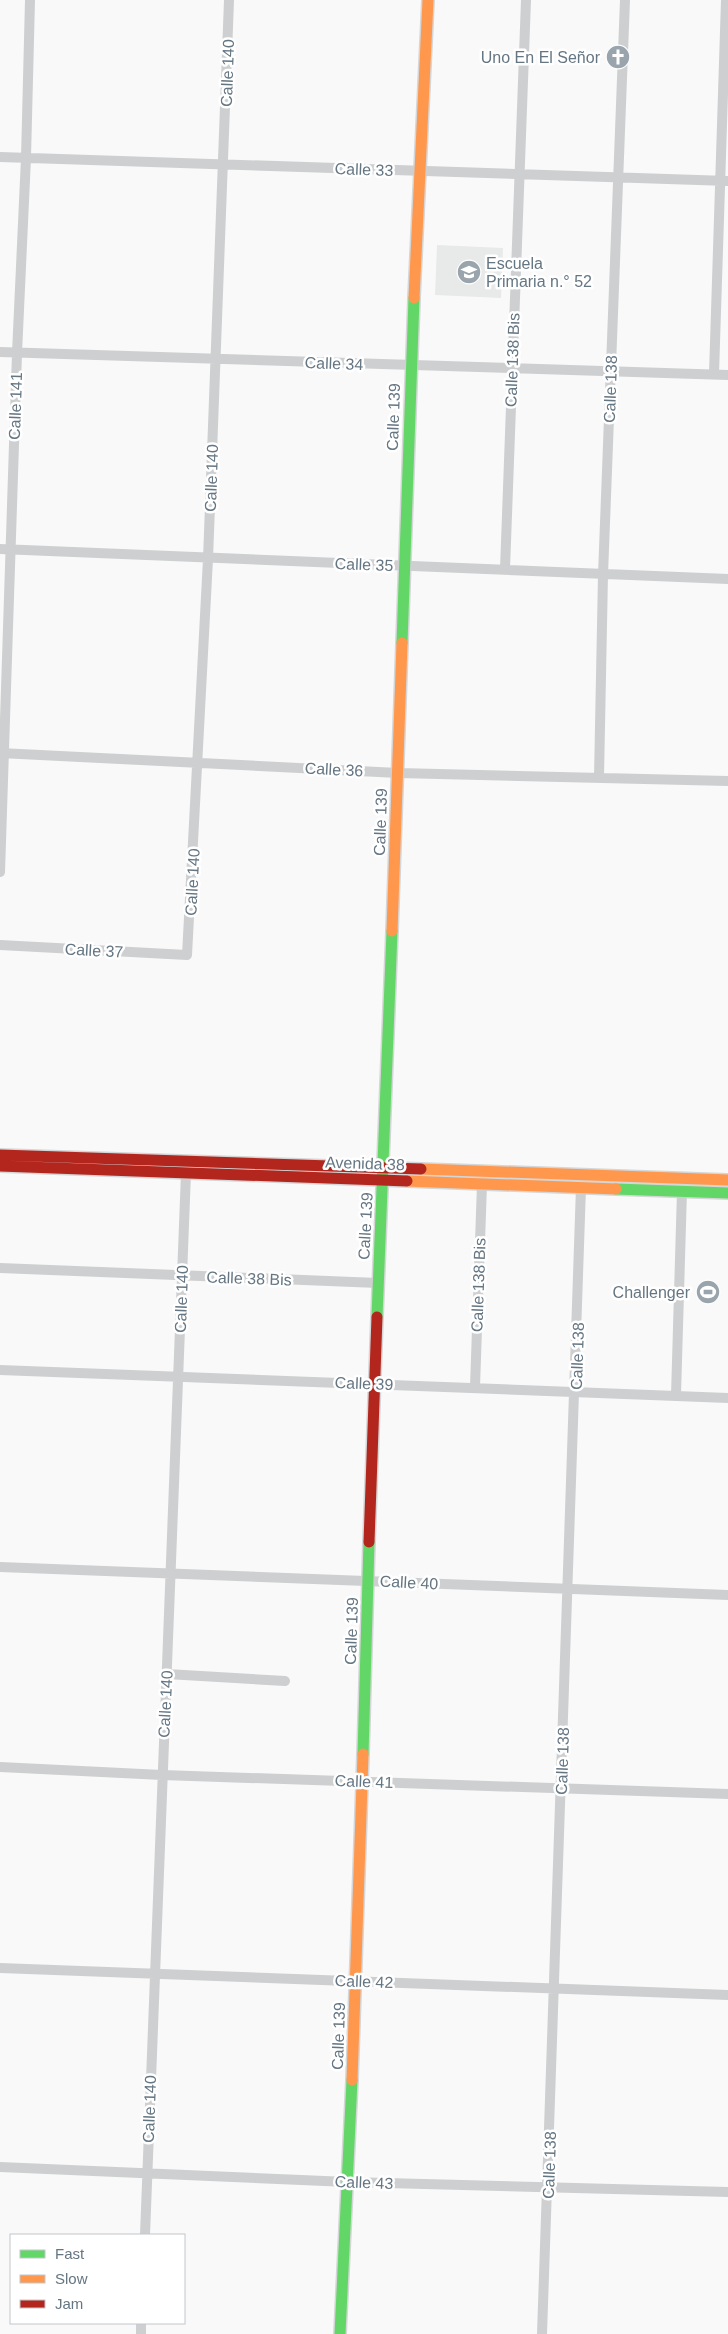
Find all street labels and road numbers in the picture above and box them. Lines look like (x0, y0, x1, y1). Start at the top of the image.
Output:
street label: Calle 140 (218, 39, 237, 107)
street label: Calle 33 (334, 160, 394, 179)
street label: Calle 138 Bis (502, 313, 523, 407)
street label: Calle 34 (304, 354, 364, 373)
street label: Calle 138 (601, 355, 620, 423)
street label: Calle 141 (6, 372, 25, 440)
street label: Calle 139 (384, 383, 403, 451)
street label: Calle 140 (202, 444, 221, 512)
street label: Calle 35 (334, 555, 394, 574)
street label: Calle 36 (304, 759, 364, 780)
street label: Calle 139 (371, 788, 390, 856)
street label: Calle 140 (182, 848, 203, 916)
street label: Calle 37 (64, 940, 124, 961)
street label: Avenida 38 (325, 1154, 405, 1173)
street label: Calle 139 (355, 1192, 376, 1260)
street label: Calle 138 Bis (468, 1238, 489, 1332)
street label: Calle 140 (172, 1265, 191, 1333)
street label: Calle 38 Bis (206, 1269, 292, 1288)
street label: Calle 138 (568, 1322, 587, 1390)
street label: Calle 39 (334, 1374, 394, 1393)
street label: Calle 40 (379, 1572, 439, 1593)
street label: Calle 139 (342, 1597, 361, 1665)
street label: Calle 140 (155, 1670, 176, 1738)
street label: Calle 138 (553, 1727, 572, 1795)
street label: Calle 41 (334, 1772, 394, 1791)
street label: Calle 42 (334, 1972, 394, 1991)
street label: Calle 139 (329, 2002, 348, 2070)
street label: Calle 140 (140, 2075, 159, 2143)
street label: Calle 138 (540, 2131, 559, 2199)
street label: Calle 43 (334, 2173, 394, 2192)

